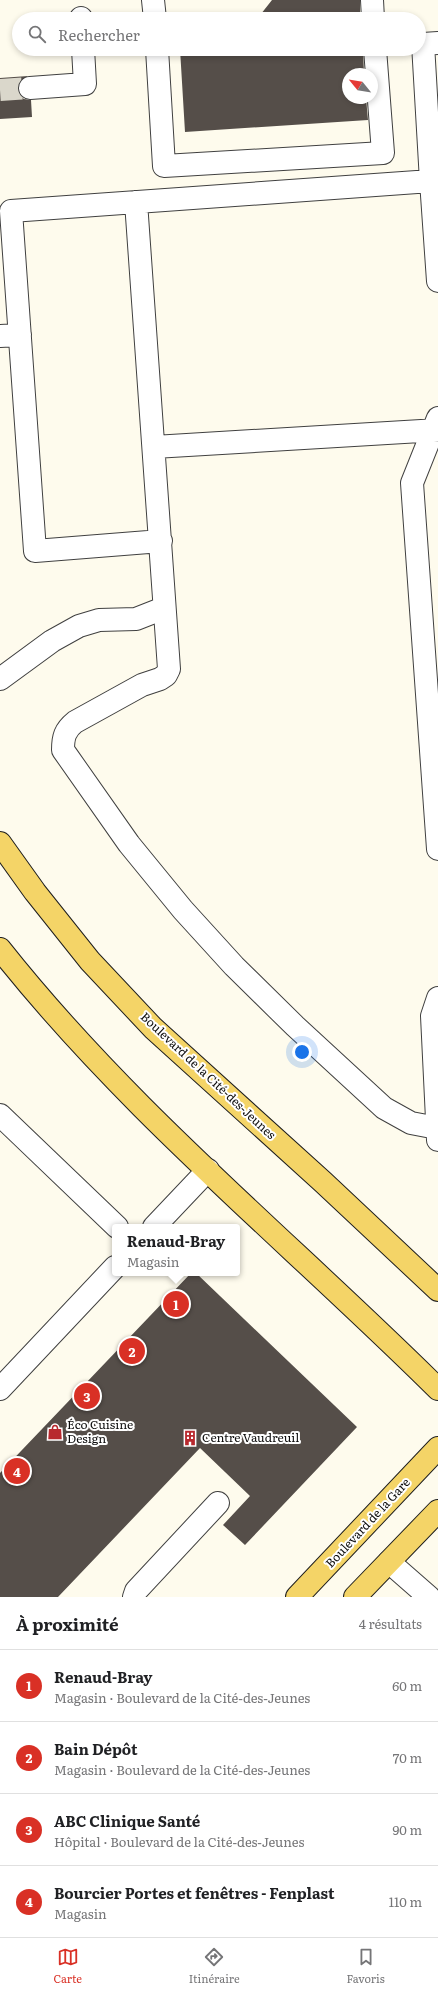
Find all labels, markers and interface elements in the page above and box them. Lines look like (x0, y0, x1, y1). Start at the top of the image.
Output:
search box (12, 12, 426, 56)
icon: search (26, 23, 48, 45)
text: Rechercher (58, 23, 140, 46)
north arrow (342, 68, 378, 104)
street label: Boulevard de la Cité-des-Jeunes (137, 1008, 281, 1143)
your location (292, 1042, 312, 1062)
popup (112, 1224, 240, 1276)
text: Renaud-Bray (127, 1229, 225, 1252)
text: Magasin (127, 1252, 179, 1271)
pin: 1 (163, 1289, 189, 1319)
pin: 2 (119, 1336, 145, 1366)
pin: 3 (74, 1381, 100, 1411)
place label: Éco Cuisine Design (67, 1415, 133, 1447)
shop icon: Éco Cuisine Design (46, 1423, 64, 1441)
place label: Centre Vaudreuil (202, 1428, 299, 1446)
building icon: Centre Vaudreuil (181, 1429, 199, 1447)
pin: 4 (4, 1456, 30, 1486)
street label: Boulevard de la Gare (321, 1473, 414, 1571)
text: À proximité (16, 1611, 119, 1636)
text: 4 résultats (359, 1614, 422, 1633)
text: Renaud-Bray (54, 1665, 152, 1688)
text: 1 (26, 1676, 32, 1695)
text: 60 m (392, 1676, 422, 1695)
text: Magasin · Boulevard de la Cité-des-Jeunes (54, 1688, 310, 1707)
text: Bain Dépôt (54, 1737, 138, 1760)
text: 2 (26, 1748, 32, 1767)
text: 70 m (393, 1748, 422, 1767)
text: Magasin · Boulevard de la Cité-des-Jeunes (54, 1760, 310, 1779)
text: ABC Clinique Santé (54, 1809, 200, 1832)
text: 3 (25, 1820, 33, 1839)
text: 90 m (392, 1820, 422, 1839)
text: Hôpital · Boulevard de la Cité-des-Jeunes (54, 1832, 304, 1851)
text: Bourcier Portes et fenêtres - Fenplast (54, 1881, 335, 1904)
text: 4 (25, 1892, 33, 1911)
text: 110 m (389, 1892, 422, 1911)
text: Magasin (54, 1904, 107, 1923)
tab: Carte (53, 1946, 82, 1986)
tab: Itinéraire (189, 1946, 240, 1986)
tab: Favoris (346, 1946, 385, 1986)

